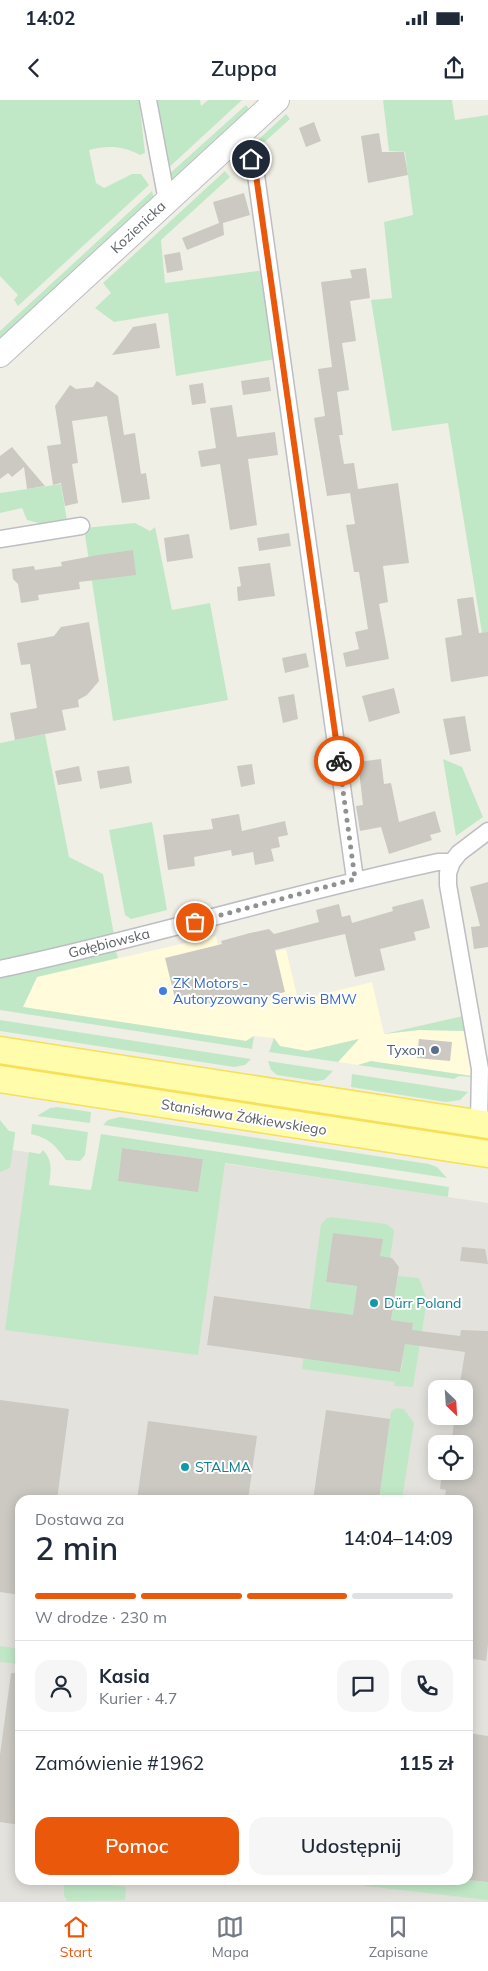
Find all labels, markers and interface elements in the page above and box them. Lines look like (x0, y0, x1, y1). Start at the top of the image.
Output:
text: 14:02 (25, 6, 75, 30)
icon: back (20, 54, 48, 82)
text: Zuppa (211, 54, 277, 82)
icon: share (440, 54, 468, 82)
pin (230, 138, 272, 180)
icon: home (237, 145, 265, 173)
street label: Kozienicka (107, 197, 169, 257)
courier (314, 736, 364, 786)
icon: bike (325, 747, 353, 775)
pin (174, 901, 216, 943)
icon: bag (181, 908, 209, 936)
street label: Gołębiowska (66, 924, 152, 962)
place label: ZK Motors - Autoryzowany Serwis BMW (173, 974, 357, 1008)
marker: ZK Motors - Autoryzowany Serwis BMW (157, 985, 169, 997)
place label: Tyxon (387, 1041, 425, 1059)
marker: Tyxon (429, 1044, 441, 1056)
street label: Stanisława Żółkiewskiego (160, 1095, 328, 1139)
place label: Dürr Poland (384, 1294, 462, 1312)
marker: Dürr Poland (368, 1297, 380, 1309)
north arrow (428, 1380, 472, 1425)
map controls (428, 1380, 473, 1480)
button: locate (428, 1435, 473, 1480)
place label: STALMA (195, 1458, 252, 1476)
marker: STALMA (179, 1461, 191, 1473)
text: Dostawa za (35, 1509, 124, 1529)
text: 14:04–14:09 (343, 1526, 453, 1550)
text: 2 min (35, 1528, 118, 1568)
text: W drodze · 230 m (35, 1607, 167, 1627)
button: person (35, 1660, 87, 1712)
button: chat (337, 1660, 389, 1712)
button: phone (401, 1660, 453, 1712)
text: Kasia (99, 1664, 150, 1688)
text: Kurier · 4.7 (99, 1688, 177, 1708)
text: Zamówienie #1962 (35, 1751, 204, 1775)
text: 115 zł (399, 1751, 453, 1775)
button: Pomoc (35, 1817, 239, 1875)
button: Udostępnij (249, 1817, 453, 1875)
tab: Start (60, 1913, 92, 1961)
tab: Mapa (212, 1913, 249, 1961)
tab: Zapisane (369, 1913, 428, 1961)

